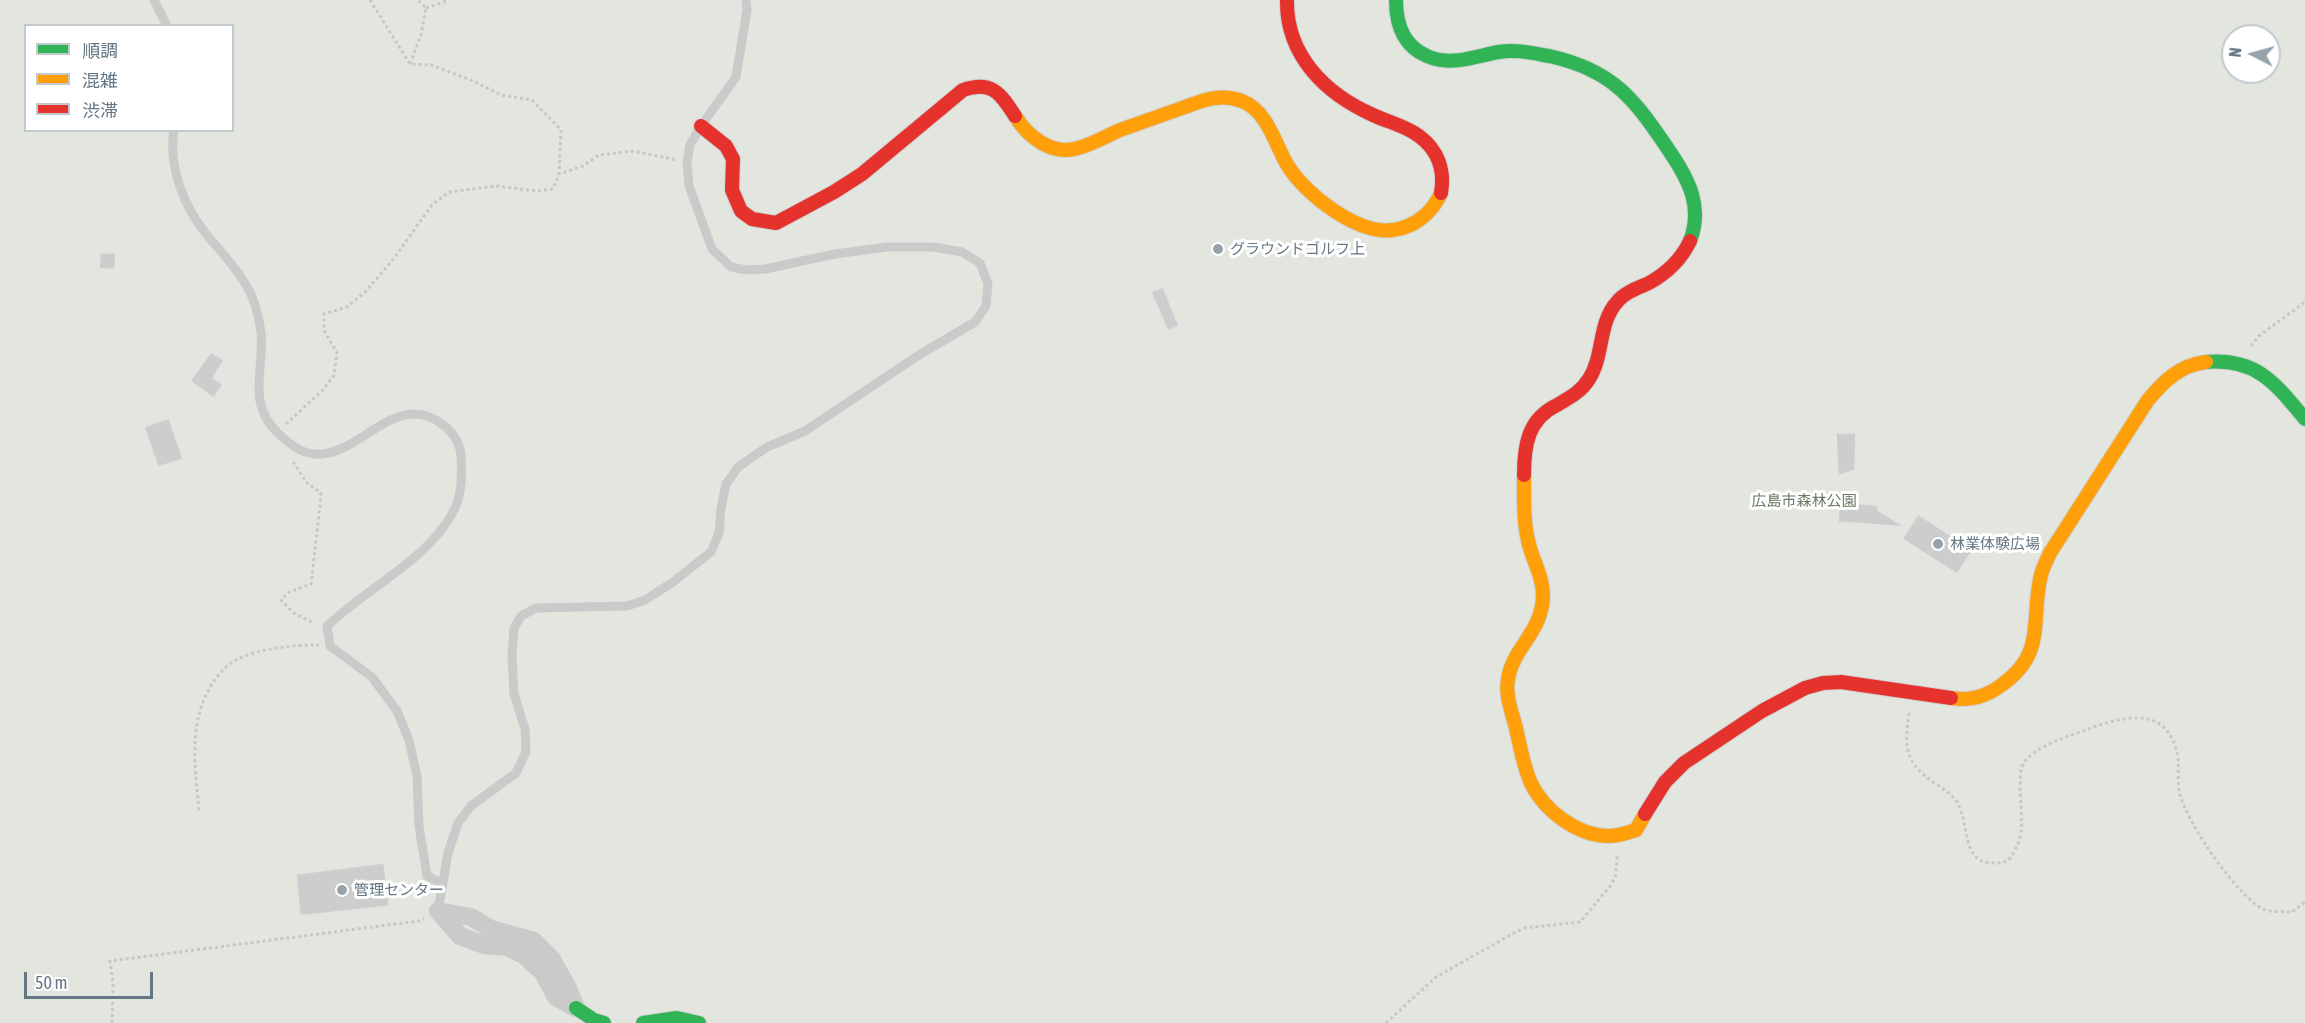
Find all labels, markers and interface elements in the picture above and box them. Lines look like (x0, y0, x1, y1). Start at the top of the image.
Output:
legend (24, 24, 234, 132)
north arrow (2221, 24, 2281, 84)
text: 順調 (82, 40, 118, 61)
text: N (2226, 47, 2245, 58)
text: 混雑 (82, 70, 118, 91)
text: 渋滞 (82, 100, 118, 121)
place label: グラウンドゴルフ上 (1230, 240, 1365, 258)
marker: グラウンドゴルフ上 (1211, 242, 1225, 256)
park label: 広島市森林公園 (1752, 492, 1856, 510)
place label: 林業体験広場 (1950, 535, 2040, 553)
marker: 林業体験広場 (1931, 537, 1945, 551)
place label: 管理センター (354, 881, 444, 899)
marker: 管理センター (335, 883, 349, 897)
scale bar (27, 960, 156, 998)
text: 50 m (35, 972, 67, 993)

